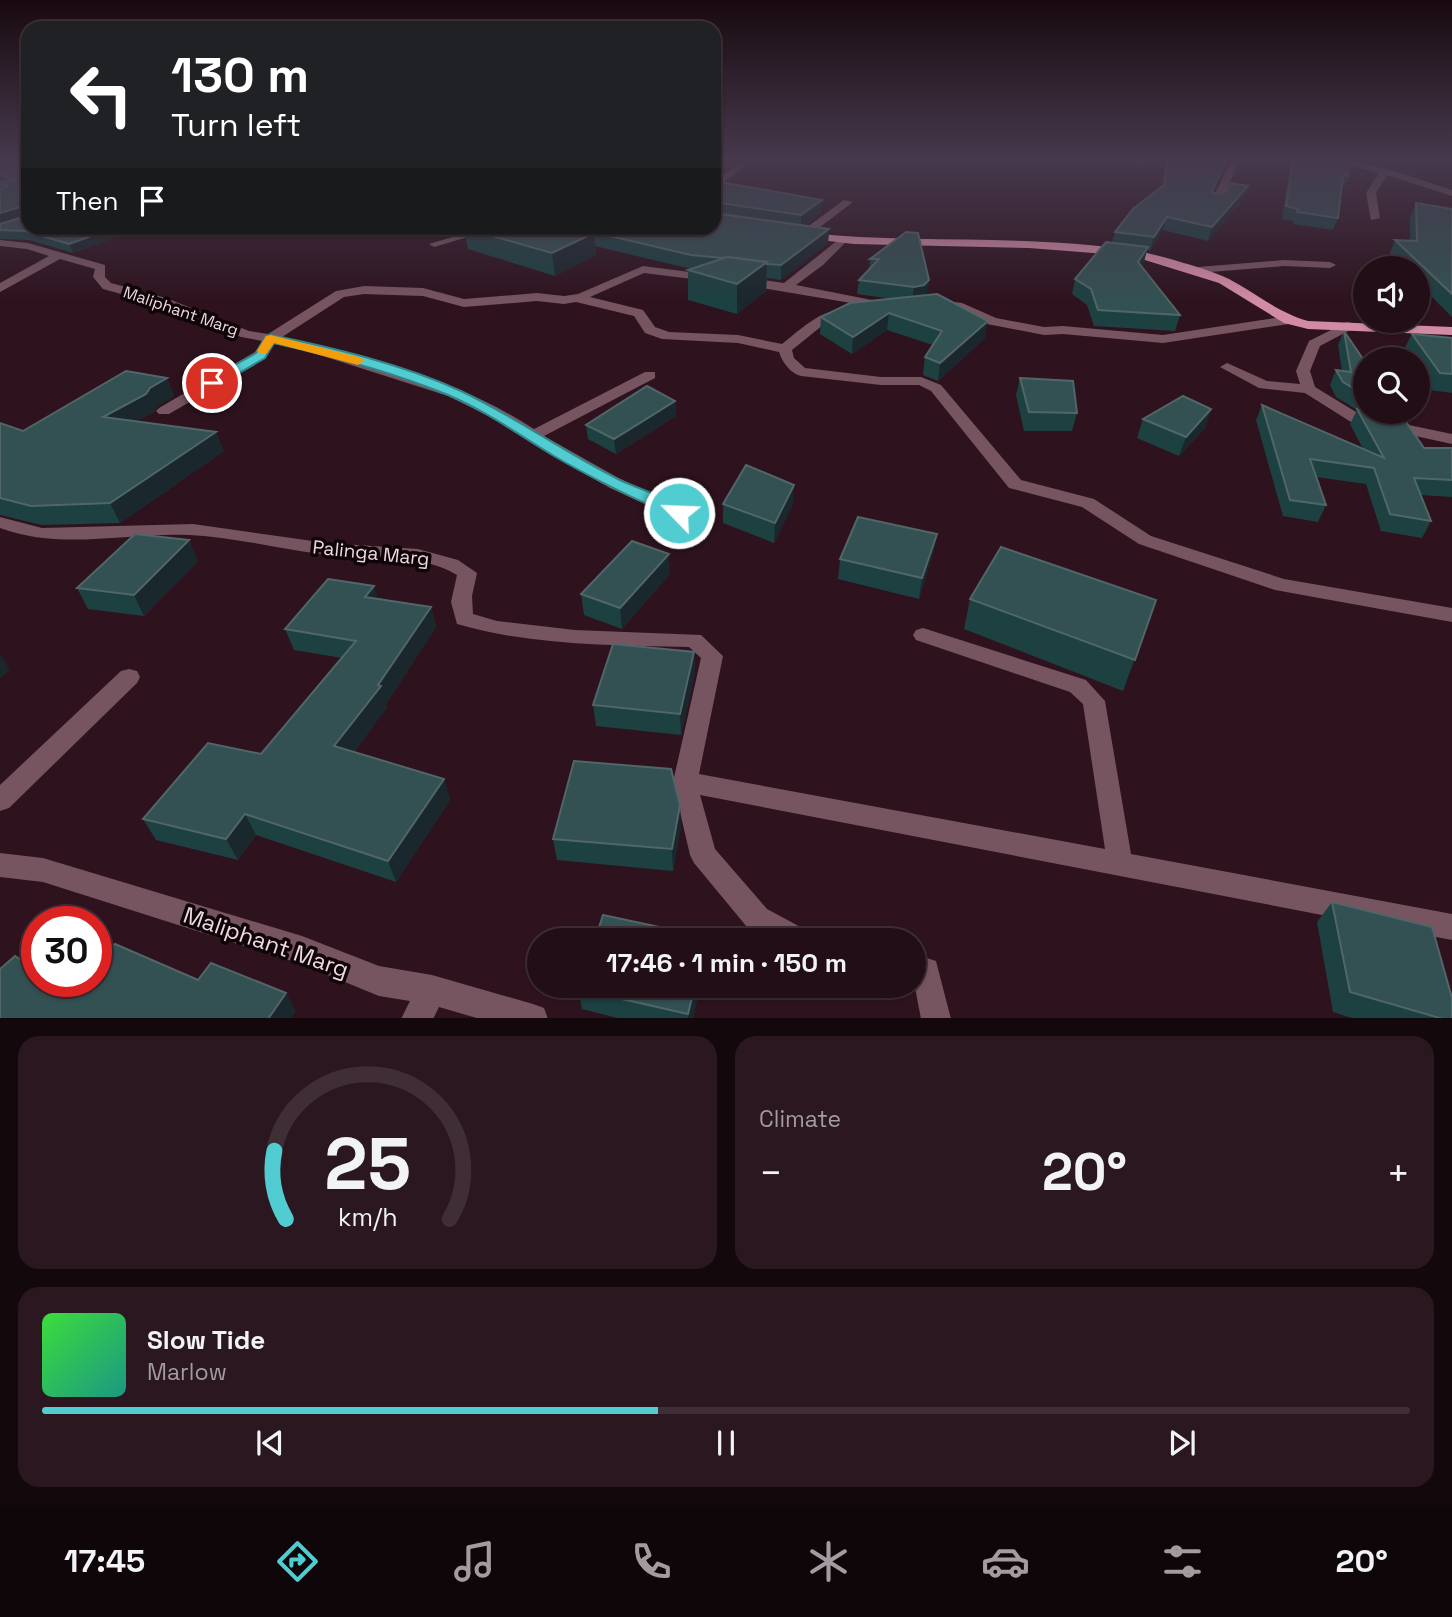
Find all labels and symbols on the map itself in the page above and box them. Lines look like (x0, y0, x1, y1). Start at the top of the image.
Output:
street label: Maliphant Marg (121, 281, 241, 341)
pin (182, 353, 242, 413)
position arrow (642, 476, 716, 550)
street label: Palinga Marg (311, 534, 431, 572)
street label: Maliphant Marg (179, 900, 353, 984)
speed limit sign: 30 (21, 906, 112, 997)

